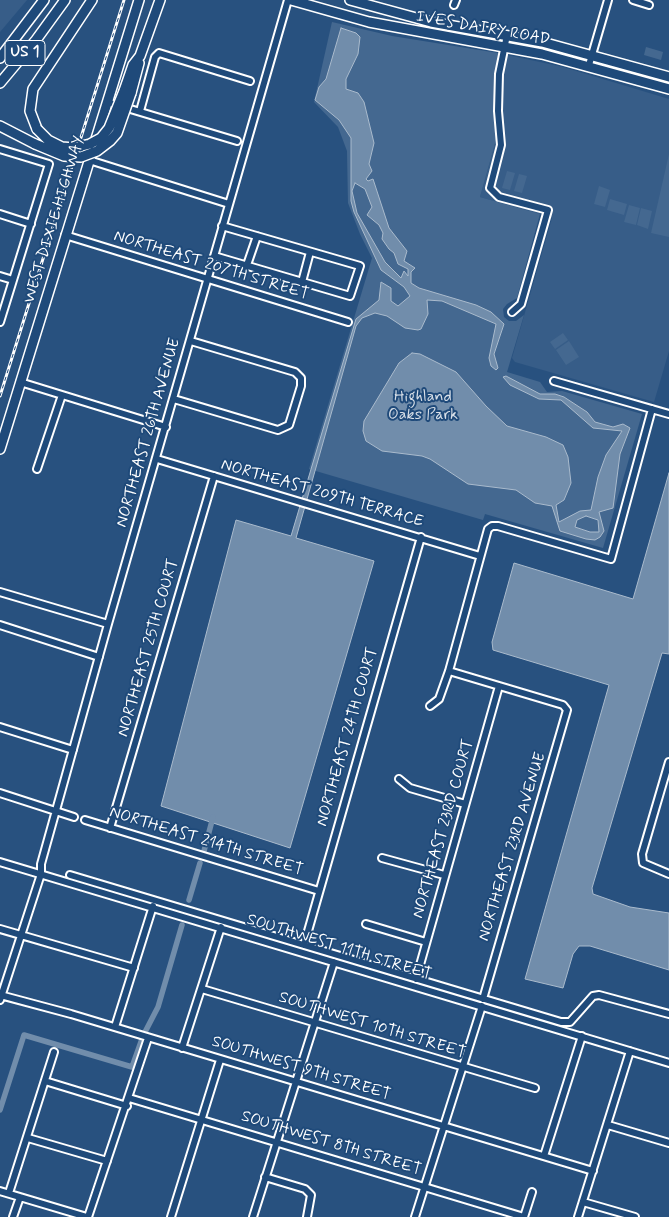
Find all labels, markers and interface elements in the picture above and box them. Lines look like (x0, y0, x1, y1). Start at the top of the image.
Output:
street label: IVES DAIRY ROAD (414, 8, 552, 50)
road number: US 1 (5, 40, 45, 66)
street label: WEST DIXIE HIGHWAY (20, 134, 90, 306)
street label: NORTHEAST 207TH STREET (111, 227, 311, 305)
street label: NORTHEAST 26TH AVENUE (113, 336, 185, 530)
park label: Highland Oaks Park (388, 388, 458, 426)
street label: NORTHEAST 209TH TERRACE (218, 456, 426, 532)
street label: NORTHEAST 25TH COURT (114, 557, 184, 739)
street label: NORTHEAST 24TH COURT (313, 645, 383, 829)
street label: NORTHEAST 23RD COURT (409, 737, 479, 921)
street label: NORTHEAST 23RD AVENUE (475, 750, 551, 944)
street label: NORTHEAST 214TH STREET (107, 803, 305, 881)
street label: SOUTHWEST 11TH STREET (244, 911, 434, 985)
street label: SOUTHWEST 10TH STREET (276, 988, 468, 1064)
street label: SOUTHWEST 9TH STREET (209, 1033, 393, 1105)
street label: SOUTHWEST 8TH STREET (239, 1107, 423, 1181)

